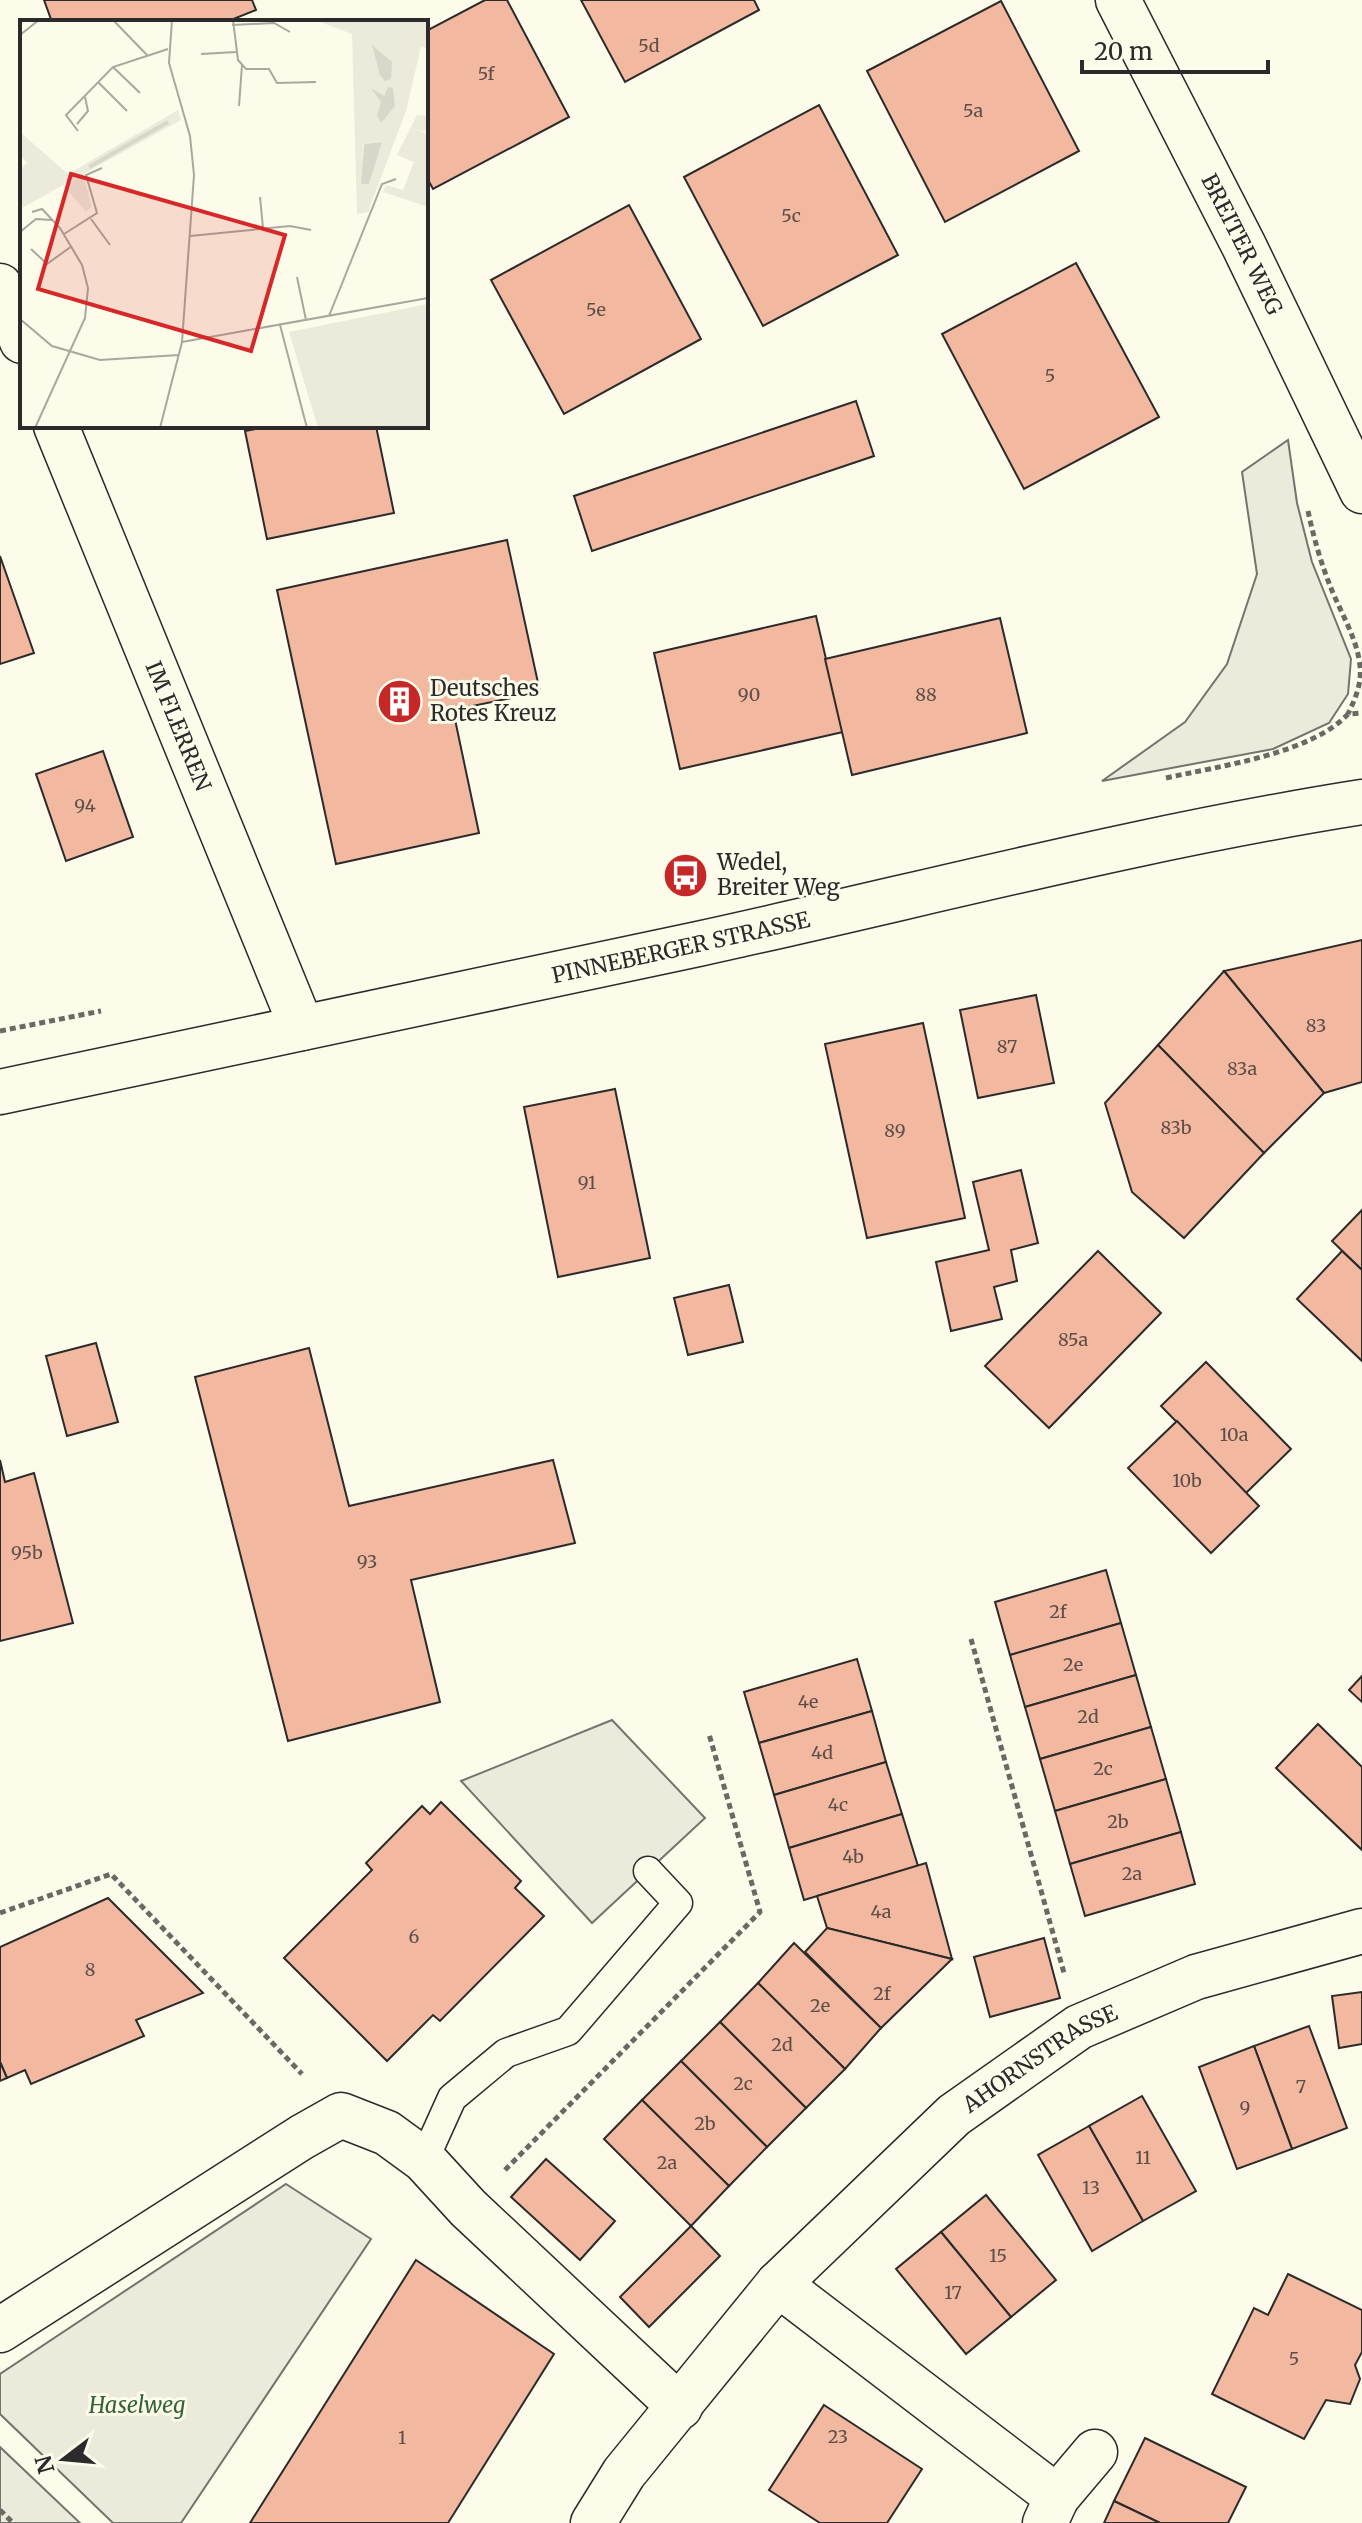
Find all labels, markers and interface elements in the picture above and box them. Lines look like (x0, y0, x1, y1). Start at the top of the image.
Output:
inset map (20, 20, 428, 428)
scale bar (1082, 24, 1268, 74)
house number: 5d (638, 34, 660, 57)
text: 20 m (1094, 36, 1153, 67)
house number: 5f (478, 62, 495, 85)
house number: 5a (963, 99, 983, 122)
street label: BREITER WEG (1195, 169, 1289, 319)
house number: 5c (781, 204, 801, 227)
house number: 5e (586, 298, 606, 321)
house number: 5 (1045, 364, 1055, 387)
street label: IM FLERREN (140, 657, 218, 795)
place label: Deutsches Rotes Kreuz (430, 674, 556, 727)
building icon: Deutsches Rotes Kreuz (375, 677, 423, 725)
house number: 90 (738, 683, 760, 706)
house number: 88 (915, 683, 937, 706)
house number: 94 (74, 794, 96, 817)
place label: Wedel, Breiter Weg (716, 848, 840, 901)
bus stop icon: Wedel, Breiter Weg (662, 851, 710, 899)
street label: PINNEBERGER STRASSE (549, 905, 813, 989)
house number: 83 (1306, 1014, 1326, 1037)
house number: 87 (997, 1035, 1017, 1058)
house number: 83a (1227, 1057, 1257, 1080)
house number: 83b (1161, 1116, 1192, 1139)
house number: 89 (884, 1119, 906, 1142)
house number: 91 (578, 1171, 596, 1194)
house number: 85a (1058, 1328, 1088, 1351)
house number: 10a (1220, 1423, 1249, 1446)
house number: 10b (1172, 1469, 1202, 1492)
house number: 95b (11, 1541, 43, 1564)
house number: 93 (357, 1550, 377, 1573)
house number: 2f (1049, 1600, 1068, 1623)
house number: 2e (1063, 1653, 1083, 1676)
house number: 4e (798, 1690, 818, 1713)
house number: 2d (1077, 1705, 1099, 1728)
house number: 4d (811, 1741, 833, 1764)
house number: 2c (1093, 1757, 1113, 1780)
house number: 4c (828, 1793, 848, 1816)
house number: 2b (1107, 1810, 1129, 1833)
house number: 4b (842, 1845, 864, 1868)
house number: 2a (1122, 1862, 1143, 1885)
house number: 4a (870, 1900, 892, 1923)
house number: 6 (409, 1925, 420, 1948)
house number: 8 (85, 1958, 95, 1981)
house number: 2f (873, 1982, 892, 2005)
house number: 2e (810, 1994, 830, 2017)
street label: AHORNSTRASSE (956, 1998, 1122, 2119)
house number: 2d (771, 2033, 793, 2056)
house number: 2c (733, 2072, 753, 2095)
house number: 7 (1296, 2075, 1306, 2098)
house number: 9 (1240, 2096, 1250, 2119)
house number: 2b (694, 2112, 716, 2135)
house number: 11 (1135, 2146, 1151, 2169)
house number: 2a (657, 2151, 678, 2174)
house number: 13 (1082, 2176, 1100, 2199)
house number: 15 (989, 2244, 1007, 2267)
house number: 17 (944, 2281, 962, 2304)
house number: 5 (1289, 2347, 1299, 2370)
park label: Haselweg (88, 2391, 185, 2419)
north arrow (24, 2419, 104, 2499)
house number: 23 (828, 2425, 848, 2448)
house number: 1 (398, 2426, 406, 2449)
text: N (29, 2452, 61, 2477)

